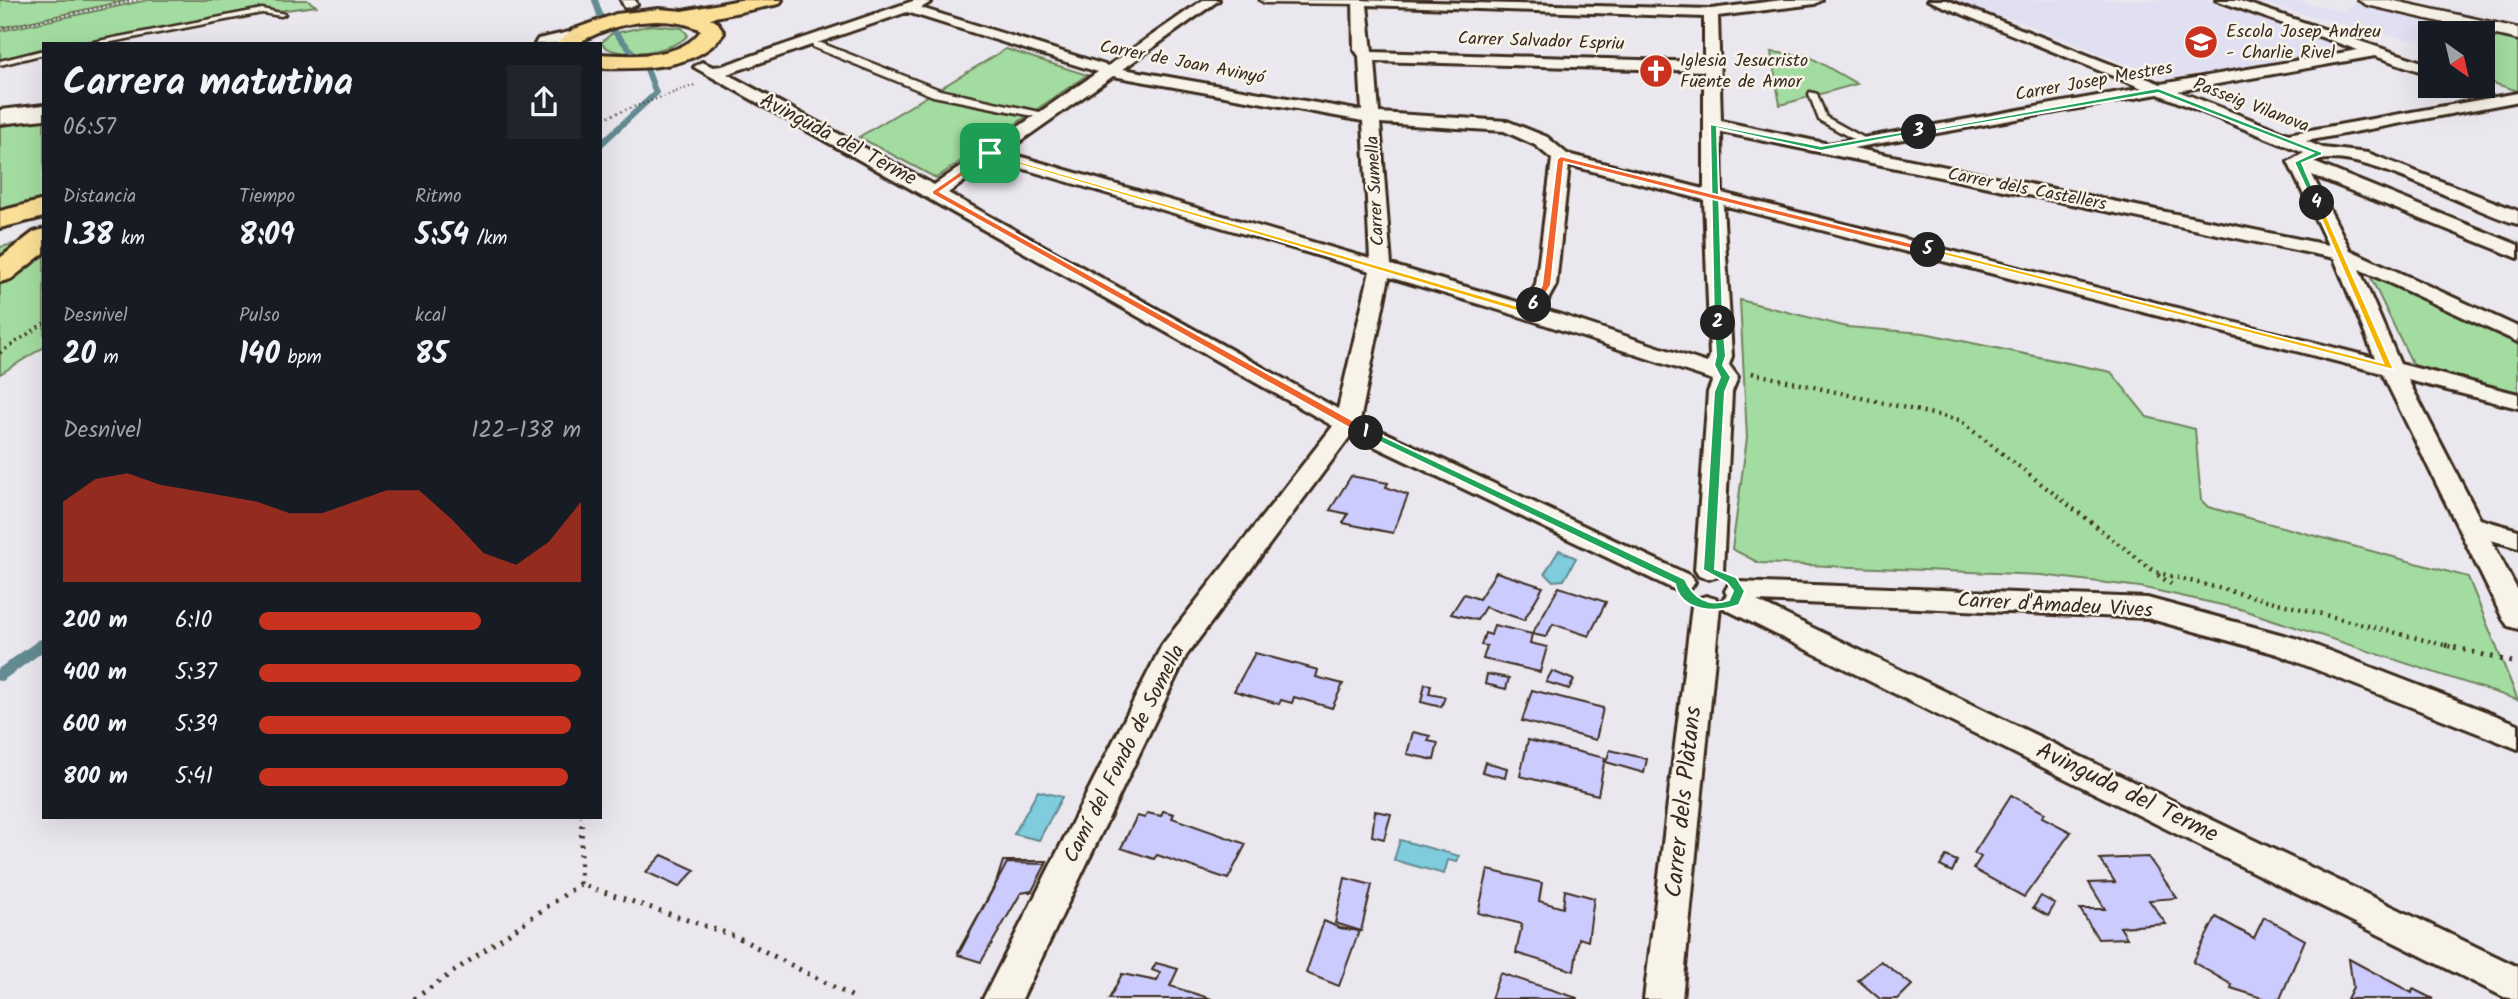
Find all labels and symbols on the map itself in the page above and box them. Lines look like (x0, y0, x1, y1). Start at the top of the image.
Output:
place label: Escola Josep Andreu - Charlie Rivel (2226, 18, 2381, 68)
north arrow (2418, 21, 2496, 98)
school or university icon: Escola Josep Andreu - Charlie Rivel (2182, 23, 2220, 61)
street label: Carrer Salvador Espriu (1457, 25, 1625, 59)
street label: Carrer de Joan Avinyó (1097, 33, 1268, 93)
place label: Iglesia Jesucristo Fuente de Amor (1680, 47, 1808, 97)
church icon: Iglesia Jesucristo Fuente de Amor (1637, 52, 1675, 90)
street label: Carrer Josep Mestres (2013, 54, 2175, 110)
street label: Passeig Vilanova (2189, 71, 2313, 141)
street label: Avinguda del Terme (753, 85, 923, 196)
pin: 3 (1902, 114, 1937, 150)
pin (960, 123, 1020, 183)
street label: Carrer Sumella (1359, 135, 1393, 247)
street label: Carrer dels Castellers (1945, 160, 2109, 220)
pin: 4 (2300, 186, 2334, 220)
pin: 5 (1910, 232, 1946, 268)
pin: 6 (1516, 288, 1552, 322)
pin: 2 (1700, 306, 1736, 340)
pin: 1 (1348, 416, 1384, 450)
street label: Carrer d'Amadeu Vives (1956, 584, 2154, 628)
street label: Camí del Fondo de Somella (1055, 639, 1195, 869)
street label: Carrer dels Plàtans (1655, 704, 1713, 900)
street label: Avinguda del Terme (2029, 732, 2225, 854)

